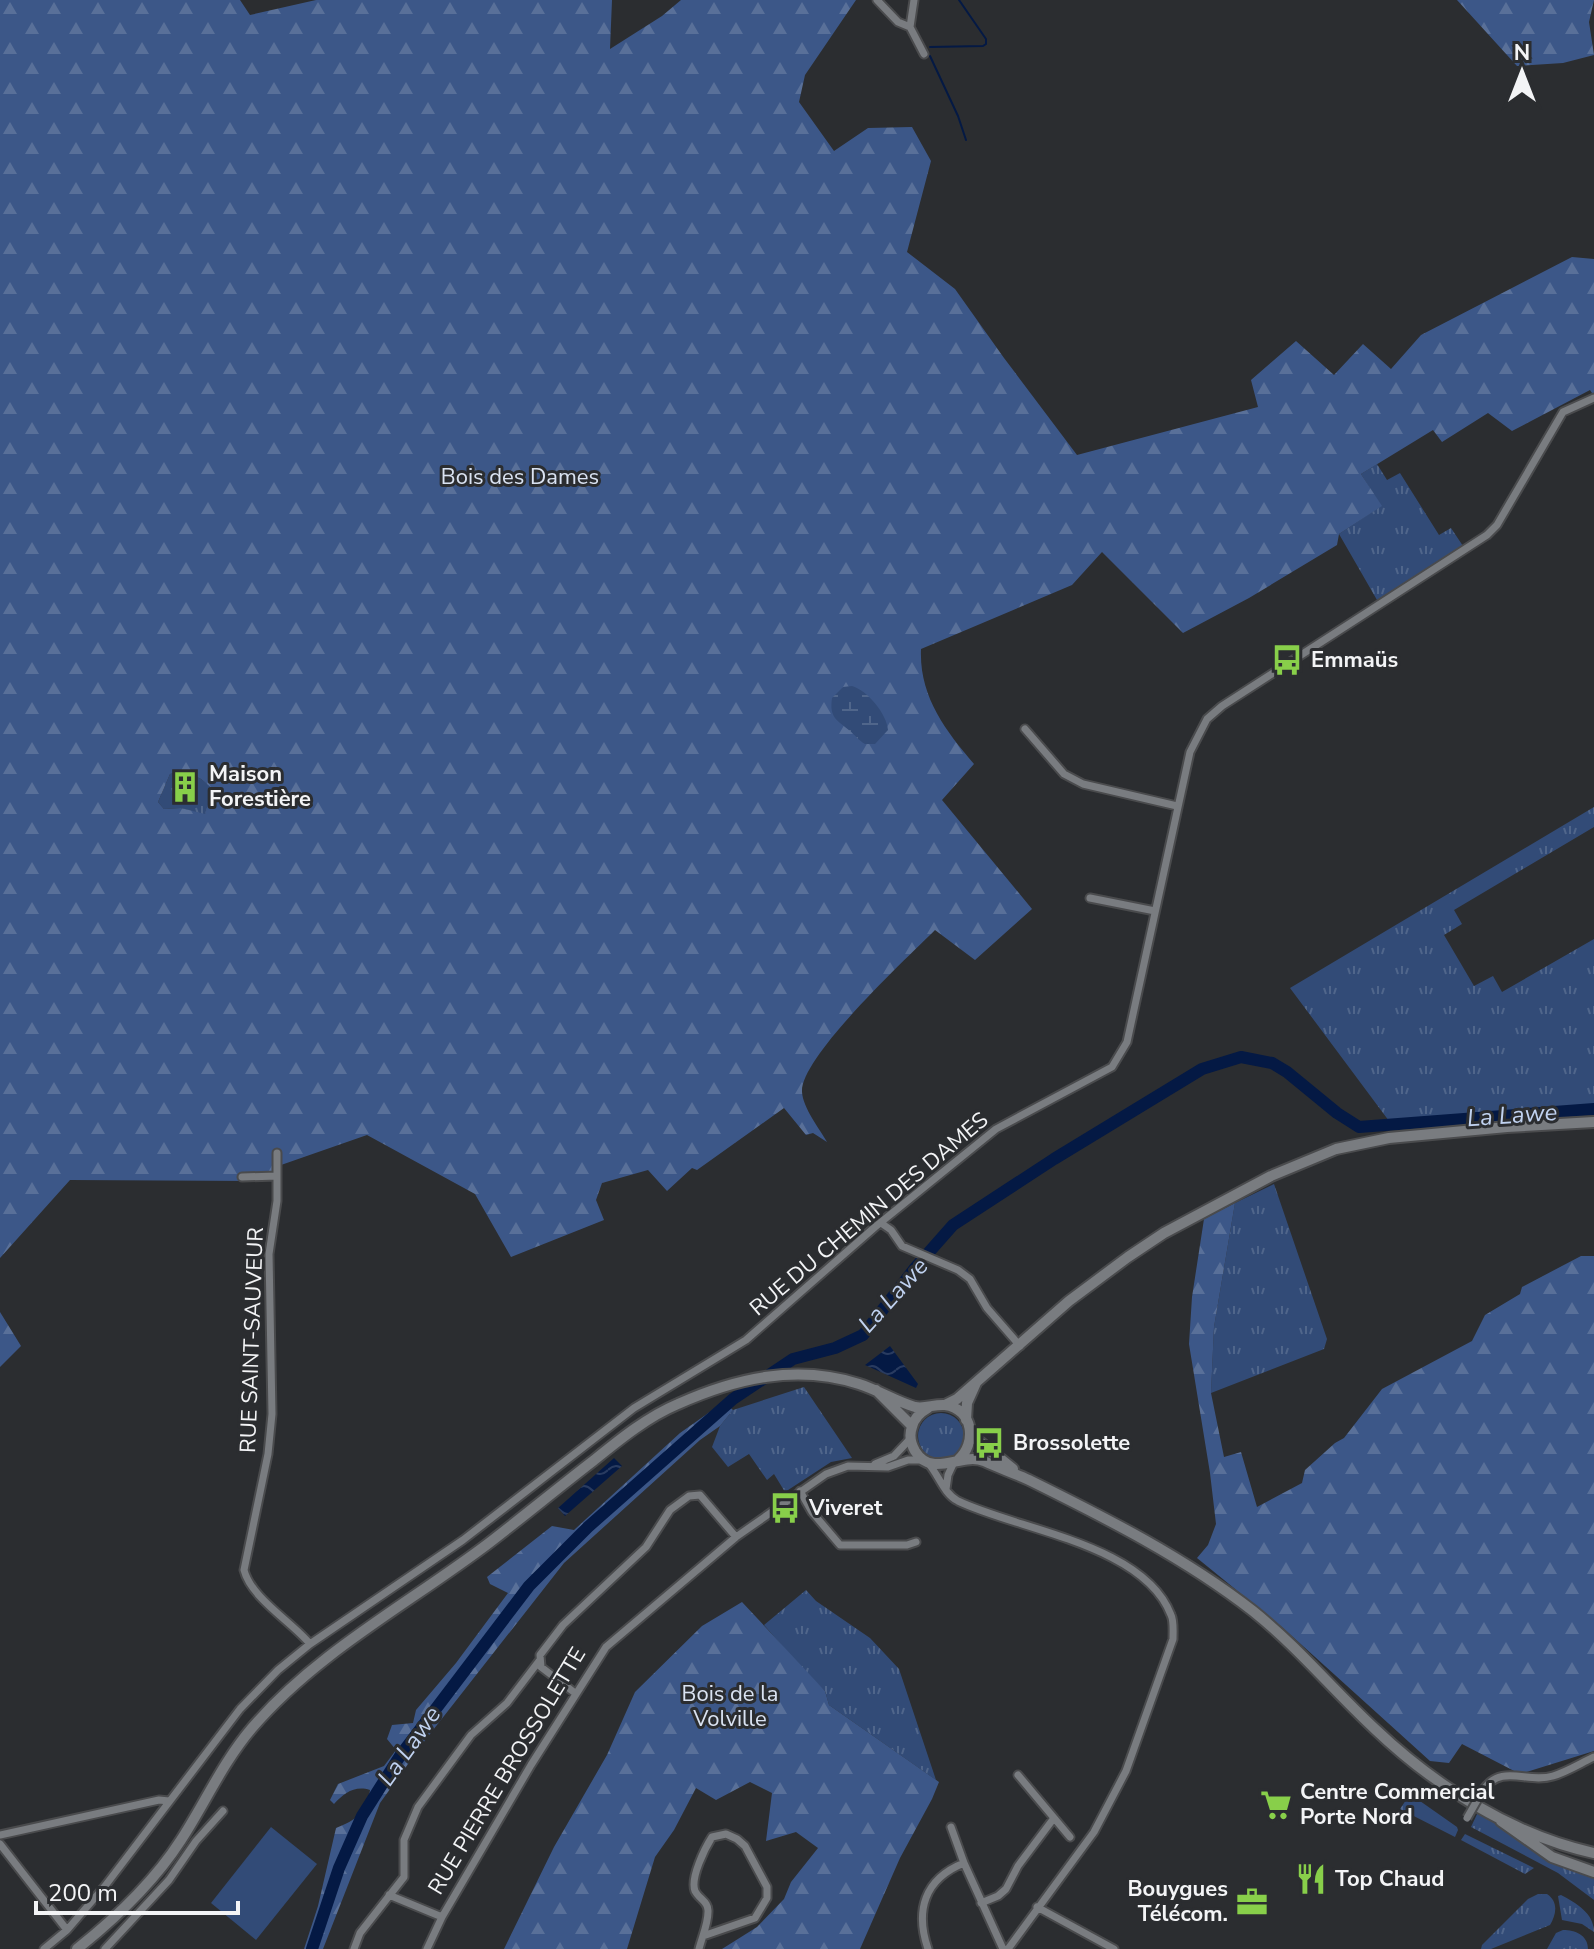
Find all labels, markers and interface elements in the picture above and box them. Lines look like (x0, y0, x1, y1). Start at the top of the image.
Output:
north arrow (1482, 32, 1562, 112)
text: N (1514, 38, 1530, 68)
park label: Bois des Dames (441, 462, 599, 492)
bus stop icon: Emmaüs (1270, 643, 1304, 677)
place label: Emmaüs (1311, 645, 1398, 675)
place label: Maison Forestière (209, 759, 311, 814)
building icon: Maison Forestière (168, 770, 202, 804)
water label: La Lawe (1466, 1096, 1558, 1134)
street label: RUE DU CHEMIN DES DAMES (743, 1105, 995, 1323)
street label: RUE SAINT-SAUVEUR (233, 1226, 271, 1453)
water label: La Lawe (851, 1251, 935, 1339)
bus stop icon: Brossolette (972, 1426, 1006, 1460)
place label: Brossolette (1013, 1428, 1130, 1458)
bus stop icon: Viveret (768, 1491, 802, 1525)
place label: Viveret (808, 1493, 883, 1523)
street label: RUE PIERRE BROSSOLETTE (421, 1642, 593, 1900)
park label: Bois de la Volville (682, 1679, 778, 1734)
water label: La Lawe (370, 1700, 448, 1792)
place label: Centre Commercial Porte Nord (1300, 1777, 1495, 1832)
supermarket icon: Centre Commercial Porte Nord (1259, 1788, 1293, 1822)
restaurant icon: Top Chaud (1294, 1862, 1328, 1896)
place label: Top Chaud (1335, 1864, 1445, 1894)
scale bar (36, 1865, 238, 1915)
place label: Bouygues Télécom. (1127, 1874, 1228, 1929)
text: 200 m (48, 1877, 118, 1909)
office icon: Bouygues Télécom. (1235, 1885, 1269, 1919)

